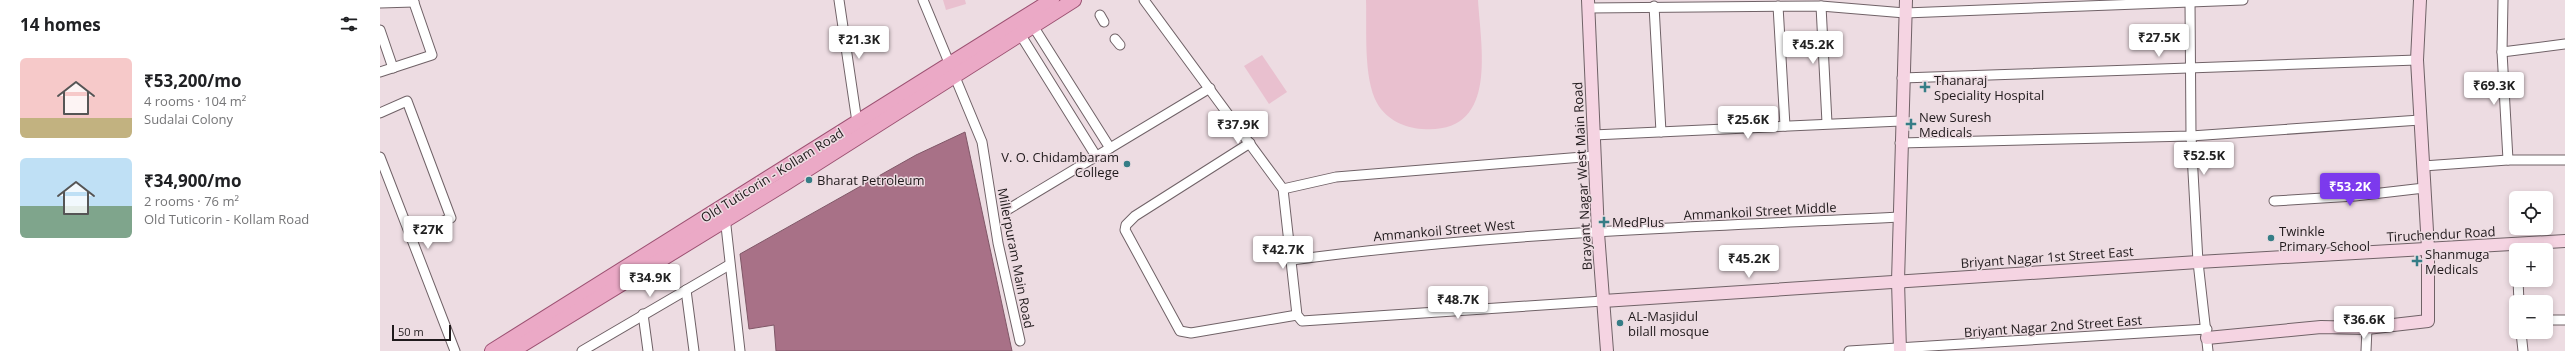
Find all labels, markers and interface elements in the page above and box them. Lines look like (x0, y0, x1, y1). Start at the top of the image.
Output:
text: 14 homes (20, 13, 101, 36)
icon: filters (338, 13, 360, 35)
pin: ₹27.5K (2126, 24, 2192, 58)
pin: ₹21.3K (826, 26, 892, 60)
text: ₹27.5K (2138, 28, 2180, 46)
text: ₹21.3K (838, 30, 880, 48)
pin: ₹45.2K (1780, 31, 1846, 65)
text: ₹45.2K (1792, 35, 1834, 53)
text: ₹53,200/mo (144, 69, 241, 92)
place label: Thanaraj Speciality Hospital (1934, 71, 2044, 104)
pin: ₹69.3K (2461, 72, 2527, 106)
icon: home (52, 74, 100, 122)
text: ₹69.3K (2473, 76, 2515, 94)
street label: Brayant Nagar West Main Road (1568, 81, 1596, 271)
marker: Thanaraj Speciality Hospital (1919, 81, 1931, 93)
text: 4 rooms · 104 m² (144, 92, 246, 110)
pin: ₹25.6K (1715, 106, 1781, 140)
place label: New Suresh Medicals (1919, 108, 1991, 141)
text: Sudalai Colony (144, 110, 233, 128)
text: ₹25.6K (1727, 110, 1769, 128)
pin: ₹37.9K (1205, 111, 1271, 145)
text: ₹37.9K (1217, 115, 1259, 133)
marker: New Suresh Medicals (1906, 119, 1916, 129)
street label: Old Tuticorin - Kollam Road (697, 124, 847, 226)
pin: ₹52.5K (2171, 142, 2237, 176)
text: ₹52.5K (2183, 146, 2225, 164)
place label: V. O. Chidambaram College (1001, 148, 1119, 181)
marker: V. O. Chidambaram College (1122, 159, 1132, 169)
text: ₹34,900/mo (144, 169, 241, 192)
place label: Bharat Petroleum (817, 171, 925, 189)
pin: ₹53.2K (2317, 173, 2383, 207)
icon: home (52, 174, 100, 222)
marker: Bharat Petroleum (804, 175, 814, 185)
text: ₹53.2K (2329, 177, 2371, 195)
street label: Millerpuram Main Road (994, 186, 1038, 330)
map controls (2509, 191, 2553, 339)
button: locate (2509, 191, 2553, 235)
text: 2 rooms · 76 m² (144, 192, 239, 210)
street label: Ammankoil Street Middle (1683, 198, 1837, 224)
text: Old Tuticorin - Kollam Road (144, 210, 309, 228)
place label: MedPlus (1612, 213, 1664, 231)
street label: Ammankoil Street West (1373, 215, 1516, 245)
pin: ₹27K (404, 216, 452, 250)
marker: MedPlus (1599, 217, 1609, 227)
text: ₹27K (413, 220, 443, 238)
place label: Twinkle Primary School (2279, 222, 2370, 255)
street label: Tiruchendur Road (2386, 222, 2496, 246)
marker: Twinkle Primary School (2266, 233, 2276, 243)
pin: ₹42.7K (1250, 236, 1316, 270)
text: ₹42.7K (1262, 240, 1304, 258)
street label: Briyant Nagar 1st Street East (1960, 242, 2134, 272)
button: + (2509, 243, 2553, 287)
pin: ₹45.2K (1716, 245, 1782, 279)
place label: Shanmuga Medicals (2425, 245, 2490, 278)
text: ₹45.2K (1728, 249, 1770, 267)
marker: Shanmuga Medicals (2412, 256, 2422, 266)
pin: ₹34.9K (617, 264, 683, 298)
text: ₹34.9K (629, 268, 671, 286)
pin: ₹48.7K (1425, 286, 1491, 320)
text: ₹48.7K (1437, 290, 1479, 308)
button: − (2509, 295, 2553, 339)
pin: ₹36.6K (2331, 306, 2397, 340)
place label: AL-Masjidul bilall mosque (1628, 307, 1709, 340)
text: ₹36.6K (2343, 310, 2385, 328)
street label: Briyant Nagar 2nd Street East (1963, 311, 2143, 341)
marker: AL-Masjidul bilall mosque (1615, 318, 1625, 328)
scale bar (392, 323, 451, 342)
text: 50 m (398, 324, 424, 339)

